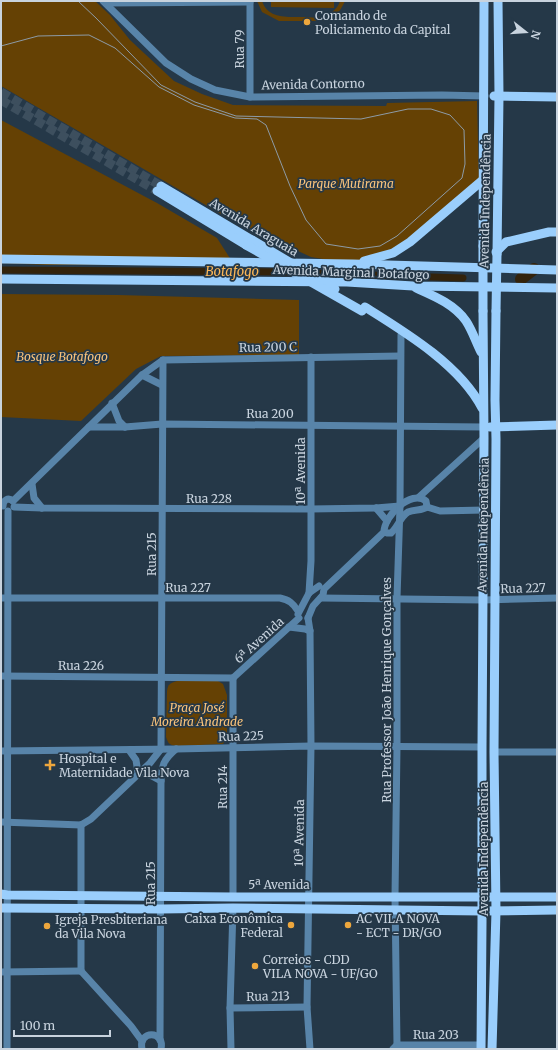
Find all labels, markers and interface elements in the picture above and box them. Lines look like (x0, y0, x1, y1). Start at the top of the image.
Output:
place label: Comando de Policiamento da Capital (315, 8, 451, 37)
north arrow (506, 12, 546, 52)
marker: Comando de Policiamento da Capital (302, 17, 312, 27)
text: N (528, 29, 544, 41)
street label: Rua 79 (232, 30, 247, 68)
street label: Avenida Contorno (260, 76, 365, 92)
street label: Avenida Independência (476, 133, 494, 269)
park label: Parque Mutirama (298, 176, 394, 191)
street label: Avenida Araguaia (206, 194, 302, 260)
street label: Avenida Marginal Botafogo (271, 262, 430, 282)
water label: Botafogo (205, 263, 259, 280)
street label: Rua 200 C (239, 339, 297, 355)
park label: Bosque Botafogo (16, 349, 108, 364)
street label: Rua 200 (246, 406, 294, 421)
street label: 10ª Avenida (293, 437, 308, 505)
street label: Avenida Independência (474, 457, 492, 593)
street label: Rua 228 (186, 491, 232, 506)
street label: Rua 215 (144, 532, 159, 576)
street label: Rua Professor João Henrique Gonçalves (379, 577, 394, 803)
street label: Rua 227 (165, 580, 211, 595)
street label: Rua 227 (500, 580, 546, 596)
street label: 6ª Avenida (231, 613, 287, 666)
street label: Rua 226 (58, 658, 104, 673)
park label: Praça José Moreira Andrade (150, 700, 243, 729)
street label: Rua 225 (218, 728, 264, 744)
place label: Hospital e Maternidade Vila Nova (59, 751, 190, 780)
marker: Hospital e Maternidade Vila Nova (44, 759, 56, 771)
street label: Rua 214 (215, 764, 230, 809)
street label: Avenida Independência (476, 781, 491, 917)
street label: 10ª Avenida (291, 799, 307, 867)
street label: Rua 215 (143, 861, 158, 905)
street label: 5ª Avenida (248, 877, 310, 892)
place label: Caixa Econômica Federal (184, 911, 284, 940)
place label: AC VILA NOVA - ECT - DR/GO (355, 911, 442, 940)
place label: Igreja Presbiteriana da Vila Nova (55, 912, 168, 941)
marker: Caixa Econômica Federal (286, 920, 296, 930)
marker: AC VILA NOVA - ECT - DR/GO (343, 920, 353, 930)
marker: Igreja Presbiteriana da Vila Nova (42, 921, 52, 931)
place label: Correios - CDD VILA NOVA - UF/GO (262, 952, 378, 981)
marker: Correios - CDD VILA NOVA - UF/GO (250, 961, 260, 971)
street label: Rua 213 (246, 988, 290, 1004)
scale bar (14, 1012, 110, 1038)
text: 100 m (20, 1018, 55, 1033)
street label: Rua 203 (413, 1027, 459, 1042)

